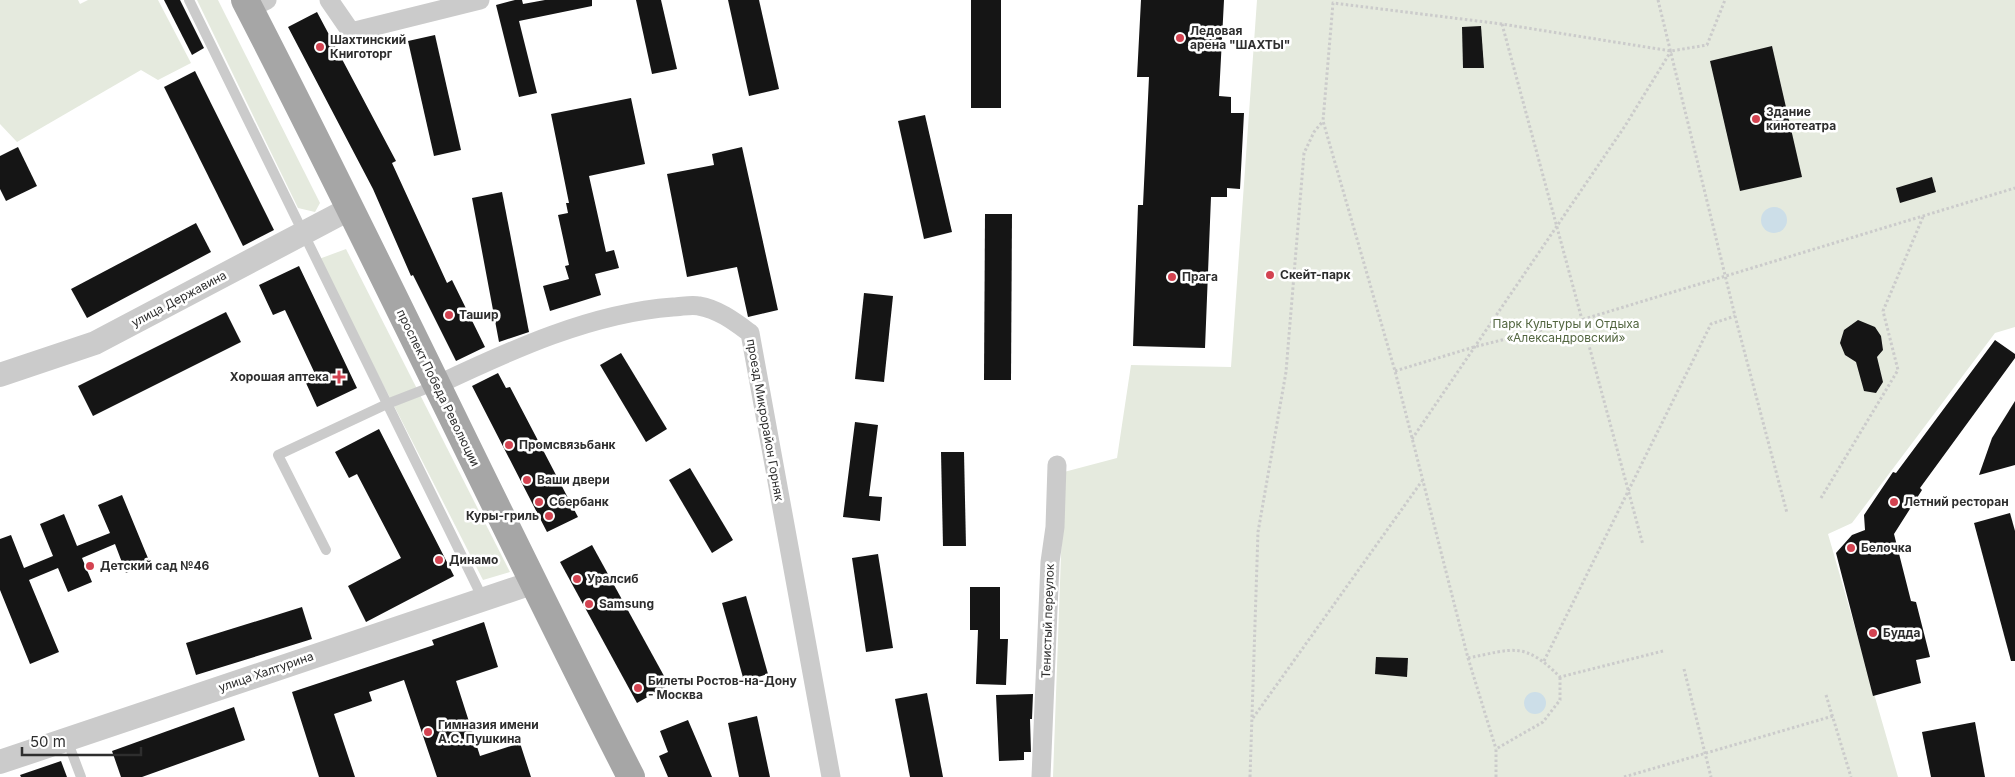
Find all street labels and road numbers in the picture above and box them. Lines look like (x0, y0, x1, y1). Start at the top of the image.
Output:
street label: улица Державина (129, 267, 229, 330)
street label: проспект Победа Революции (394, 307, 483, 469)
street label: проезд Микрорайон Горняк (744, 338, 787, 503)
street label: Тенистый переулок (1038, 563, 1057, 679)
street label: улица Халтурина (216, 648, 315, 695)

